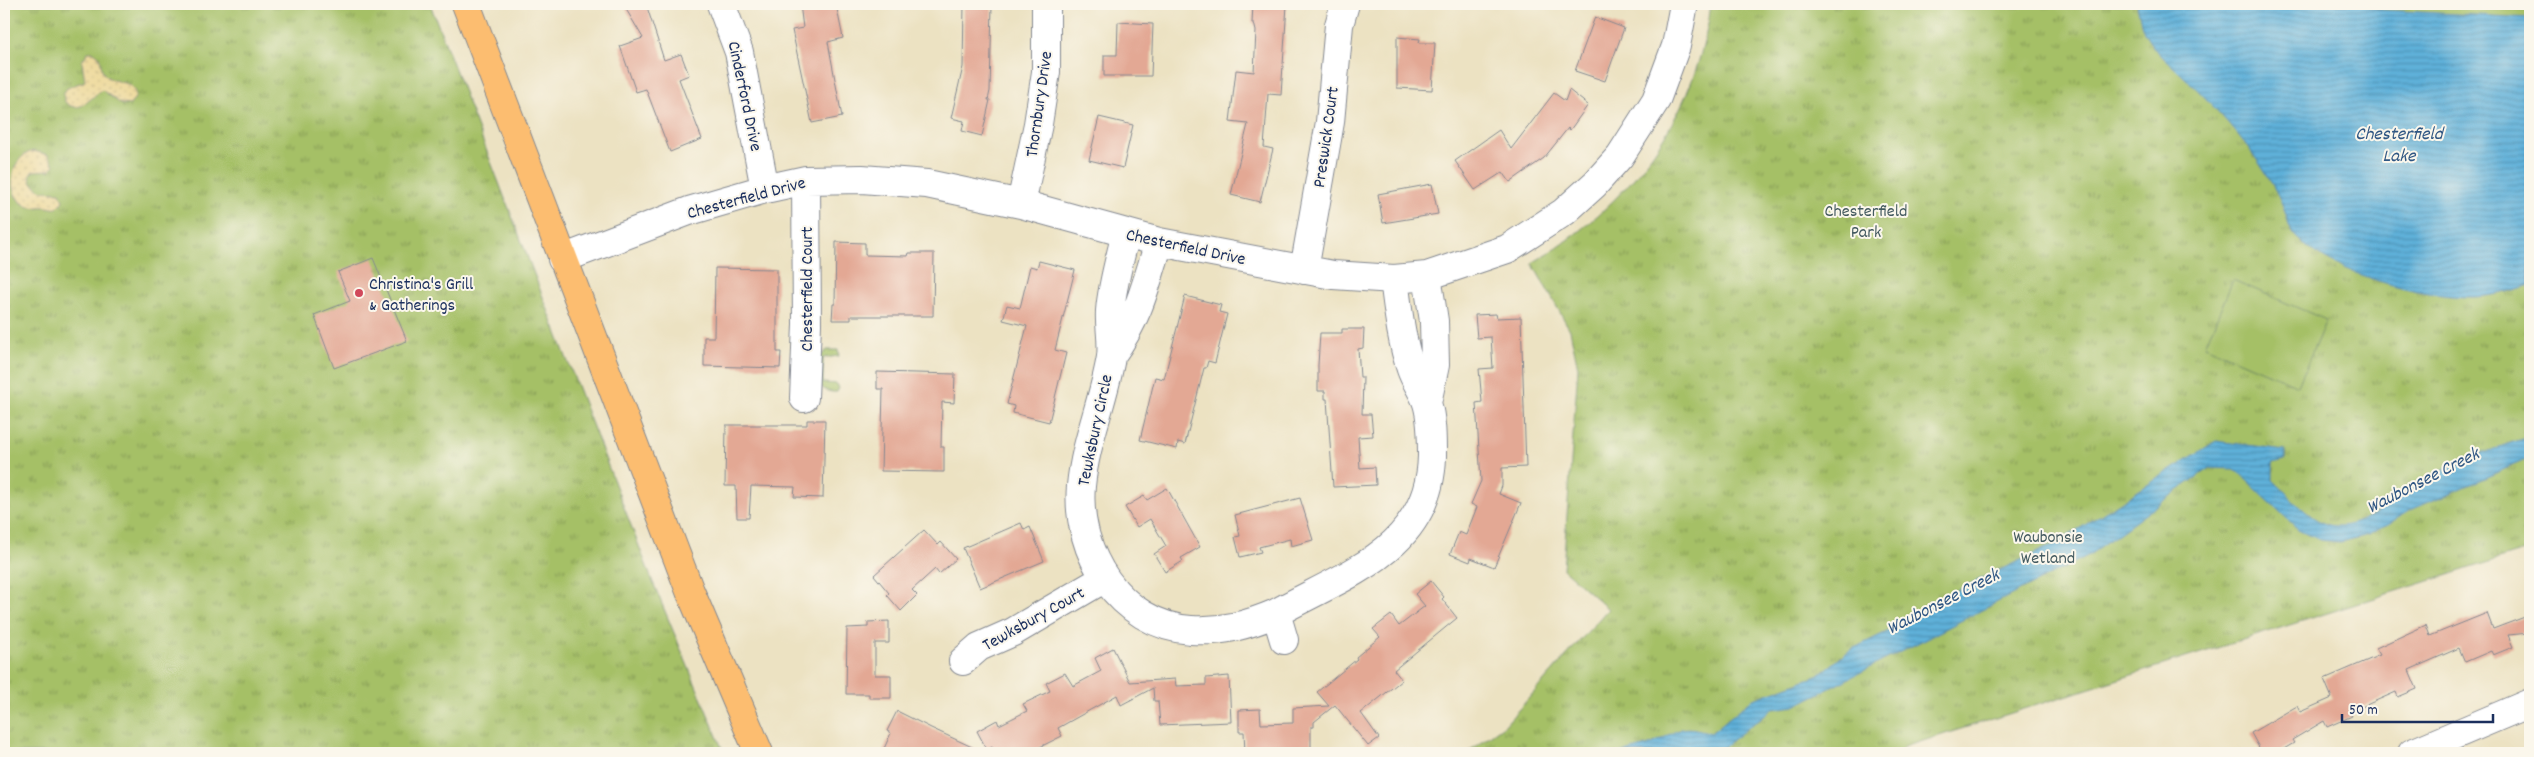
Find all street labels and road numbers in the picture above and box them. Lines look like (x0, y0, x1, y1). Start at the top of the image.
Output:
street label: Cinderford Drive (720, 39, 767, 154)
street label: Thornbury Drive (1021, 50, 1060, 159)
street label: Preswick Court (1308, 85, 1347, 190)
street label: Chesterfield Drive (685, 172, 809, 227)
street label: Chesterfield Drive (1123, 224, 1248, 273)
street label: Chesterfield Court (796, 226, 821, 351)
street label: Tewksbury Circle (1072, 372, 1120, 489)
street label: Tewksbury Court (979, 582, 1090, 659)

